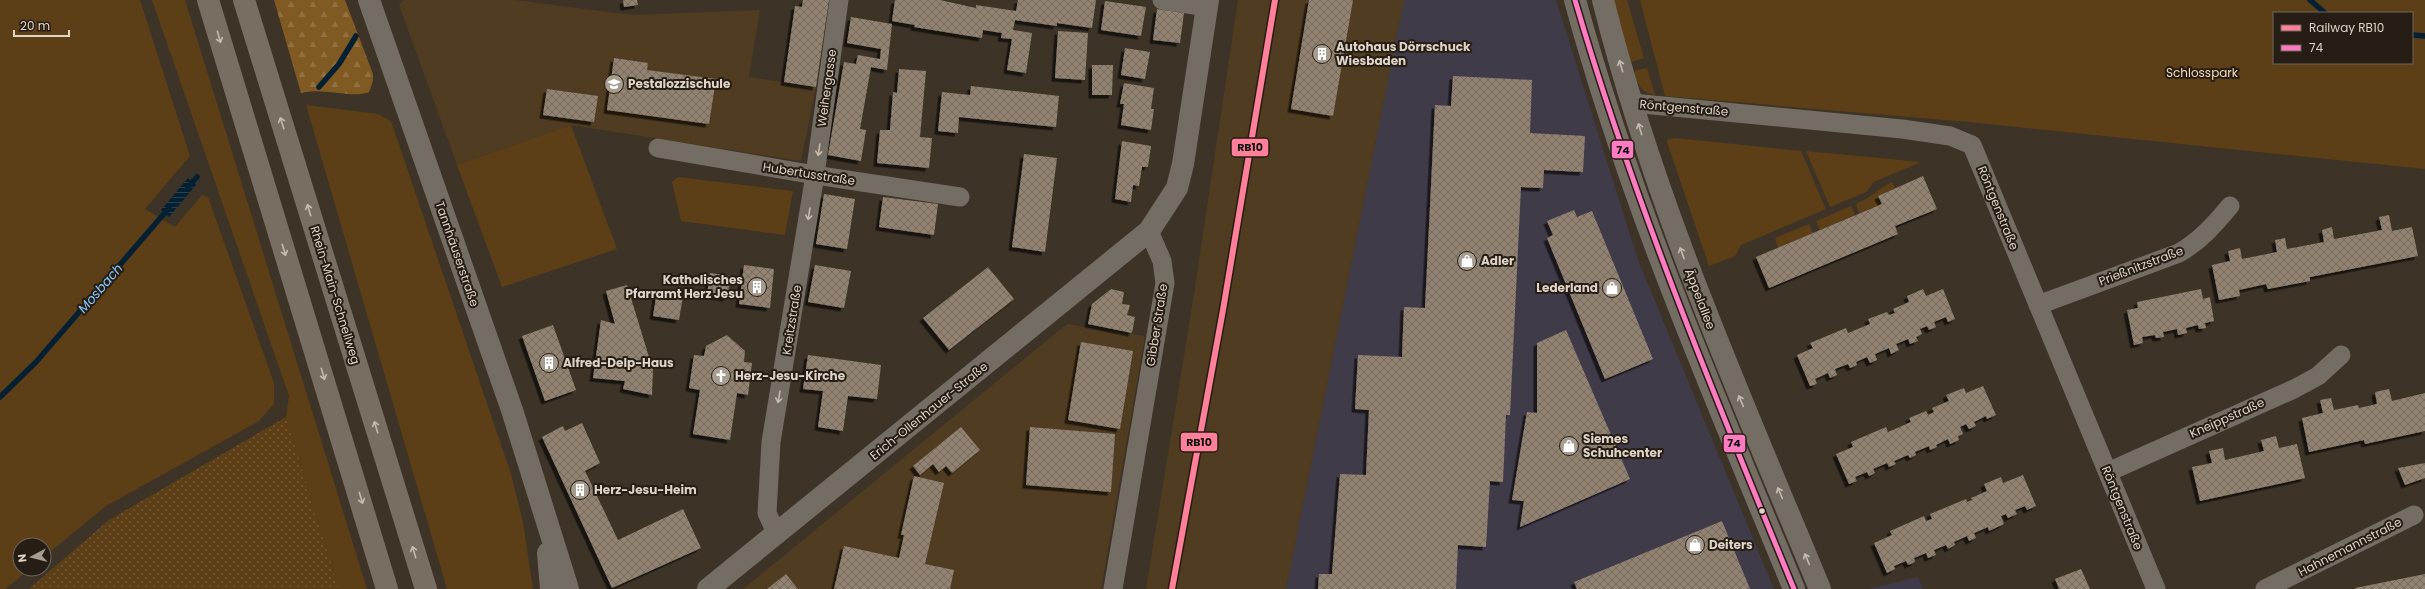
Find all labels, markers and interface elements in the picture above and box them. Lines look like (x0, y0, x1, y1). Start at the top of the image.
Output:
scale bar (14, 12, 69, 38)
legend (2273, 12, 2413, 64)
text: 20 m (20, 17, 50, 34)
text: Railway RB10 (2309, 19, 2384, 36)
one-way arrow (216, 31, 223, 44)
place label: Autohaus Dörrschuck Wiesbaden (1336, 38, 1471, 69)
text: 74 (2309, 39, 2324, 56)
building icon: Autohaus Dörrschuck Wiesbaden (1311, 43, 1333, 65)
street label: Weihergasse (813, 48, 840, 128)
one-way arrow (1617, 60, 1624, 73)
park label: Schlosspark (2166, 64, 2239, 81)
school or university icon: Pestalozzischule (603, 73, 625, 95)
place label: Pestalozzischule (628, 75, 731, 92)
street label: Röntgenstraße (1639, 95, 1729, 120)
one-way arrow (277, 117, 285, 129)
one-way arrow (1636, 122, 1643, 135)
line badge: RB10 (1231, 138, 1269, 157)
text: RB10 (1237, 139, 1263, 155)
line badge: 74 (1611, 140, 1634, 159)
text: 74 (1616, 142, 1630, 158)
one-way arrow (815, 143, 823, 156)
street label: Hubertusstraße (762, 158, 856, 189)
street label: Röntgenstraße (1974, 163, 2023, 252)
street label: Tannhäuserstraße (431, 199, 483, 309)
one-way arrow (305, 203, 312, 216)
one-way arrow (805, 207, 813, 220)
street label: Rhein-Main-Schnellweg (306, 224, 365, 366)
street label: Prießnitzstraße (2096, 242, 2186, 289)
one-way arrow (281, 243, 288, 256)
one-way arrow (1678, 248, 1686, 260)
shop icon: Adler (1456, 250, 1478, 272)
place label: Adler (1481, 252, 1514, 269)
water label: Mosbach (73, 259, 127, 317)
street label: Äppelallee (1681, 266, 1720, 332)
place label: Katholisches Pfarramt Herz Jesu (626, 271, 743, 302)
building icon: Katholisches Pfarramt Herz Jesu (746, 276, 768, 298)
shop icon: Lederland (1601, 277, 1623, 299)
place label: Lederland (1536, 279, 1598, 296)
street label: Gibber Straße (1142, 282, 1171, 367)
street label: Kreitzstraße (778, 284, 805, 356)
building icon: Alfred-Delp-Haus (538, 352, 560, 374)
place label: Alfred-Delp-Haus (563, 354, 674, 371)
street label: Erich-Ollenhauer-Straße (866, 358, 991, 464)
church icon: Herz-Jesu-Kirche (710, 365, 732, 387)
one-way arrow (320, 367, 327, 380)
place label: Herz-Jesu-Kirche (735, 367, 846, 384)
one-way arrow (774, 390, 782, 403)
street label: Kneippstraße (2187, 393, 2267, 442)
one-way arrow (1737, 395, 1745, 407)
one-way arrow (372, 421, 379, 434)
place label: Siemes Schuhcenter (1583, 430, 1662, 461)
line badge: RB10 (1180, 432, 1218, 452)
text: RB10 (1186, 434, 1212, 450)
line badge: 74 (1723, 434, 1746, 453)
shop icon: Siemes Schuhcenter (1558, 435, 1580, 457)
text: 74 (1727, 435, 1741, 451)
street label: Röntgenstraße (2098, 463, 2147, 552)
building icon: Herz-Jesu-Heim (569, 479, 591, 501)
place label: Herz-Jesu-Heim (594, 481, 697, 498)
one-way arrow (1775, 487, 1783, 499)
one-way arrow (358, 492, 365, 505)
unlabelled marker (1757, 506, 1767, 516)
street label: Hahnemannstraße (2295, 513, 2404, 580)
shop icon: Deiters (1684, 534, 1706, 556)
place label: Deiters (1709, 536, 1753, 553)
north arrow (12, 537, 52, 577)
one-way arrow (410, 545, 417, 558)
text: N (14, 553, 31, 563)
one-way arrow (1803, 553, 1811, 565)

